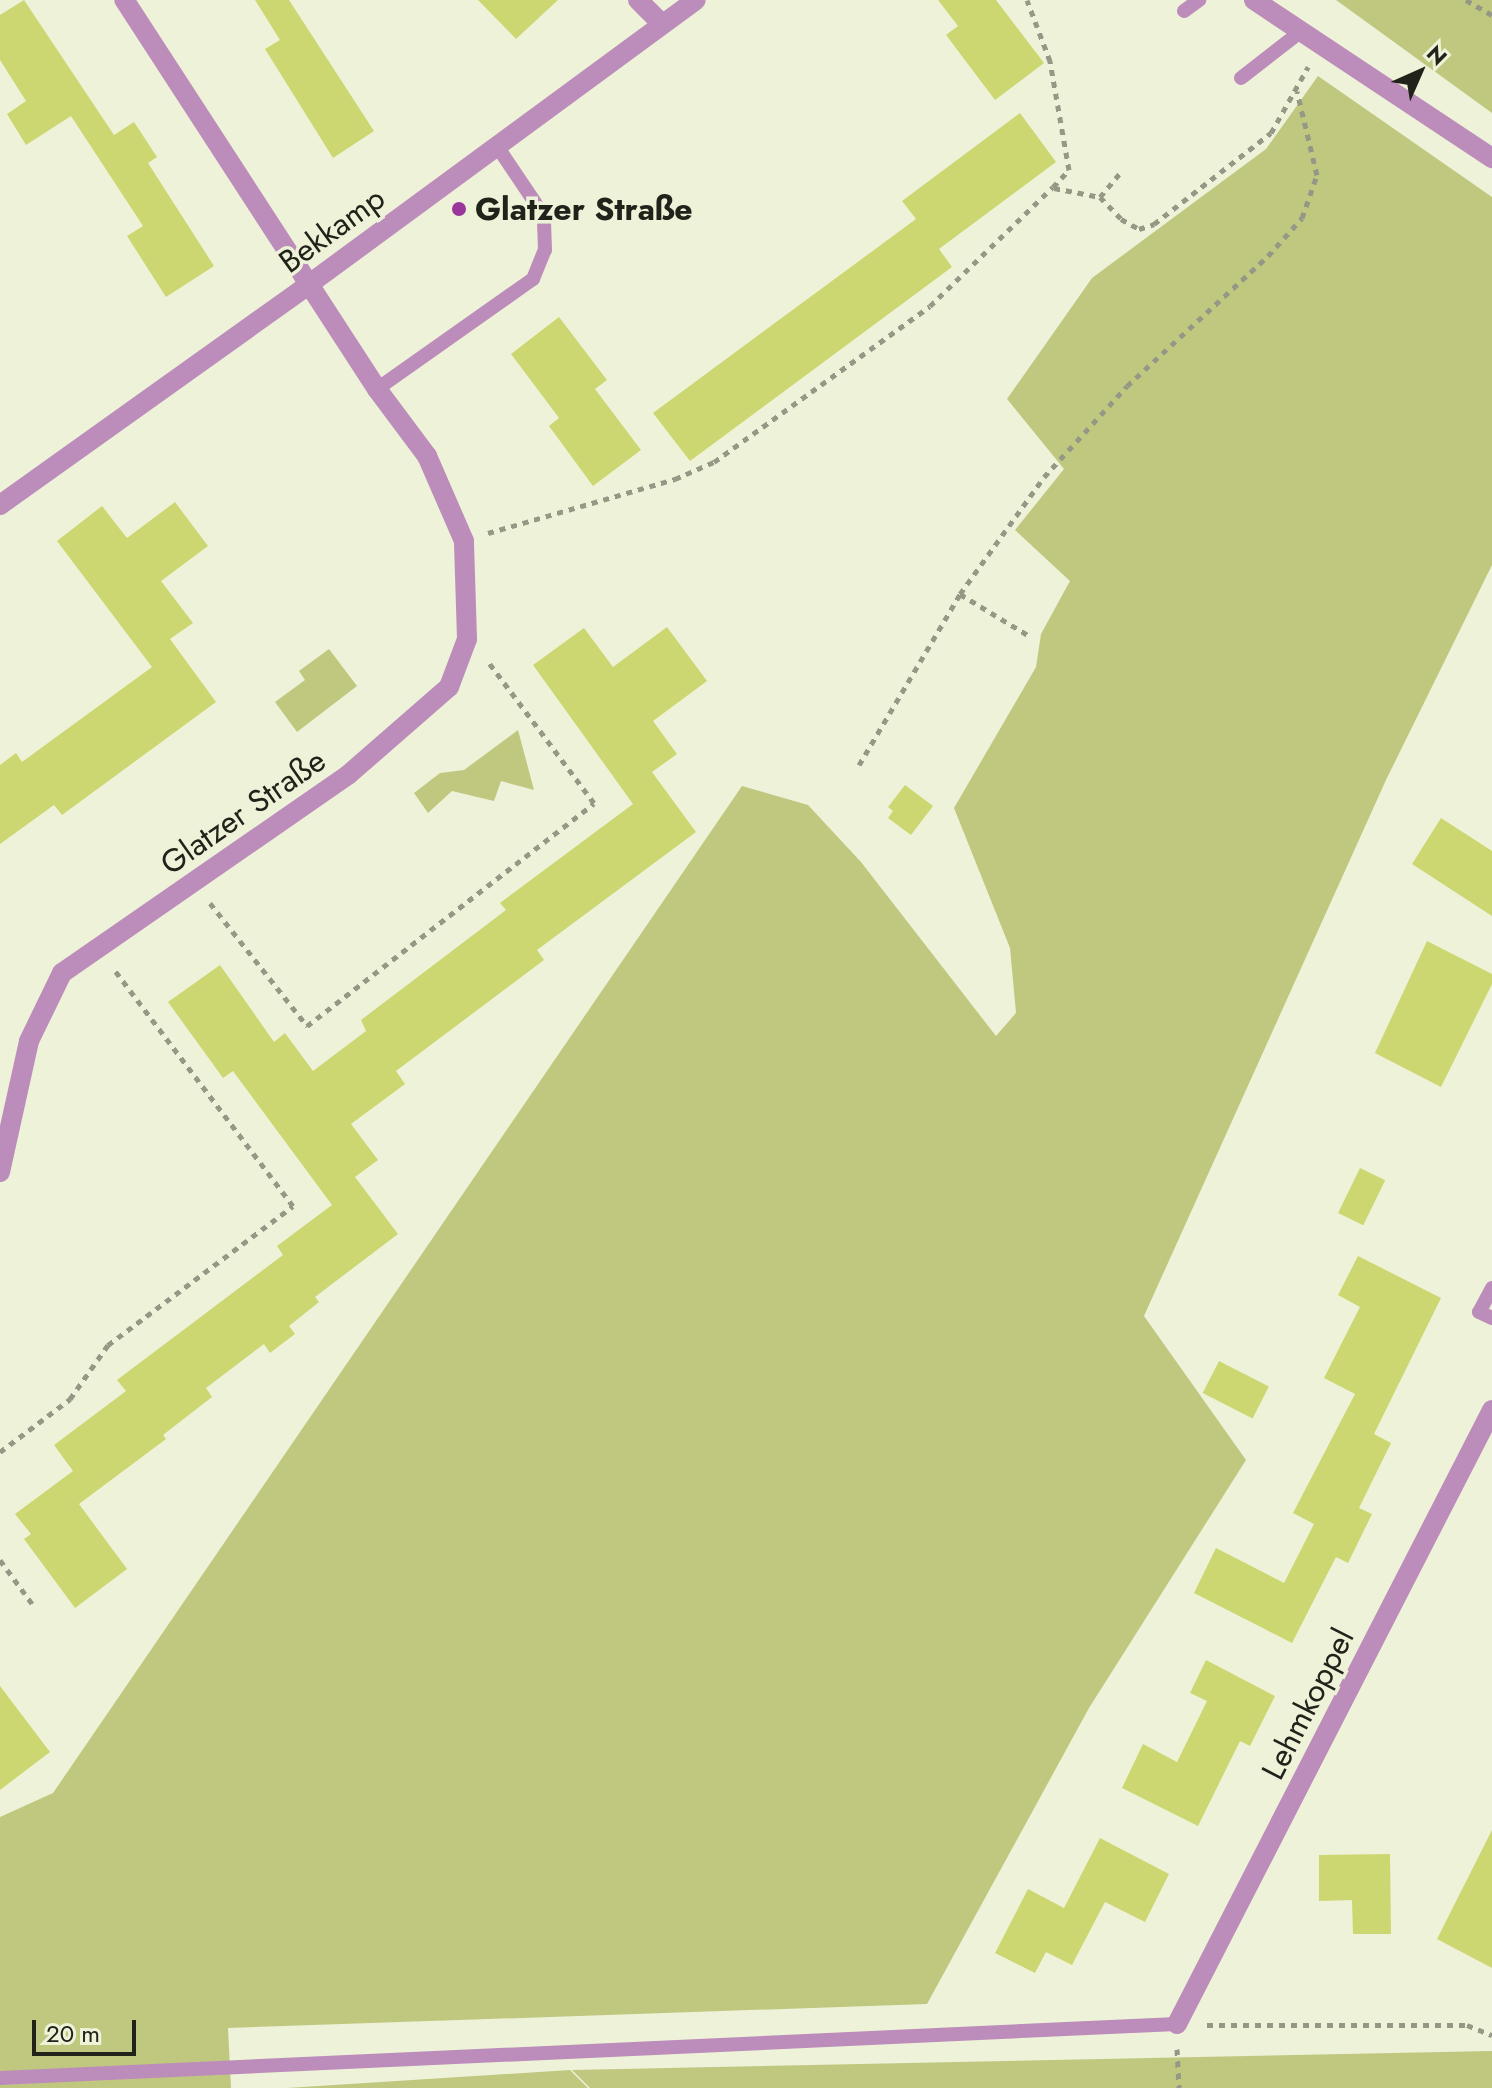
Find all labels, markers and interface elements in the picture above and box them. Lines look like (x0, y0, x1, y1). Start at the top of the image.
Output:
north arrow (1380, 32, 1460, 112)
text: N (1419, 38, 1454, 73)
street label: Bekkamp (272, 179, 392, 281)
place label: Glatzer Straße (475, 190, 693, 228)
marker: Glatzer Straße (450, 200, 468, 218)
street label: Glatzer Straße (153, 741, 333, 883)
street label: Lehmkoppel (1254, 1622, 1362, 1786)
scale bar (36, 2004, 140, 2054)
text: 20 m (46, 2016, 100, 2051)

